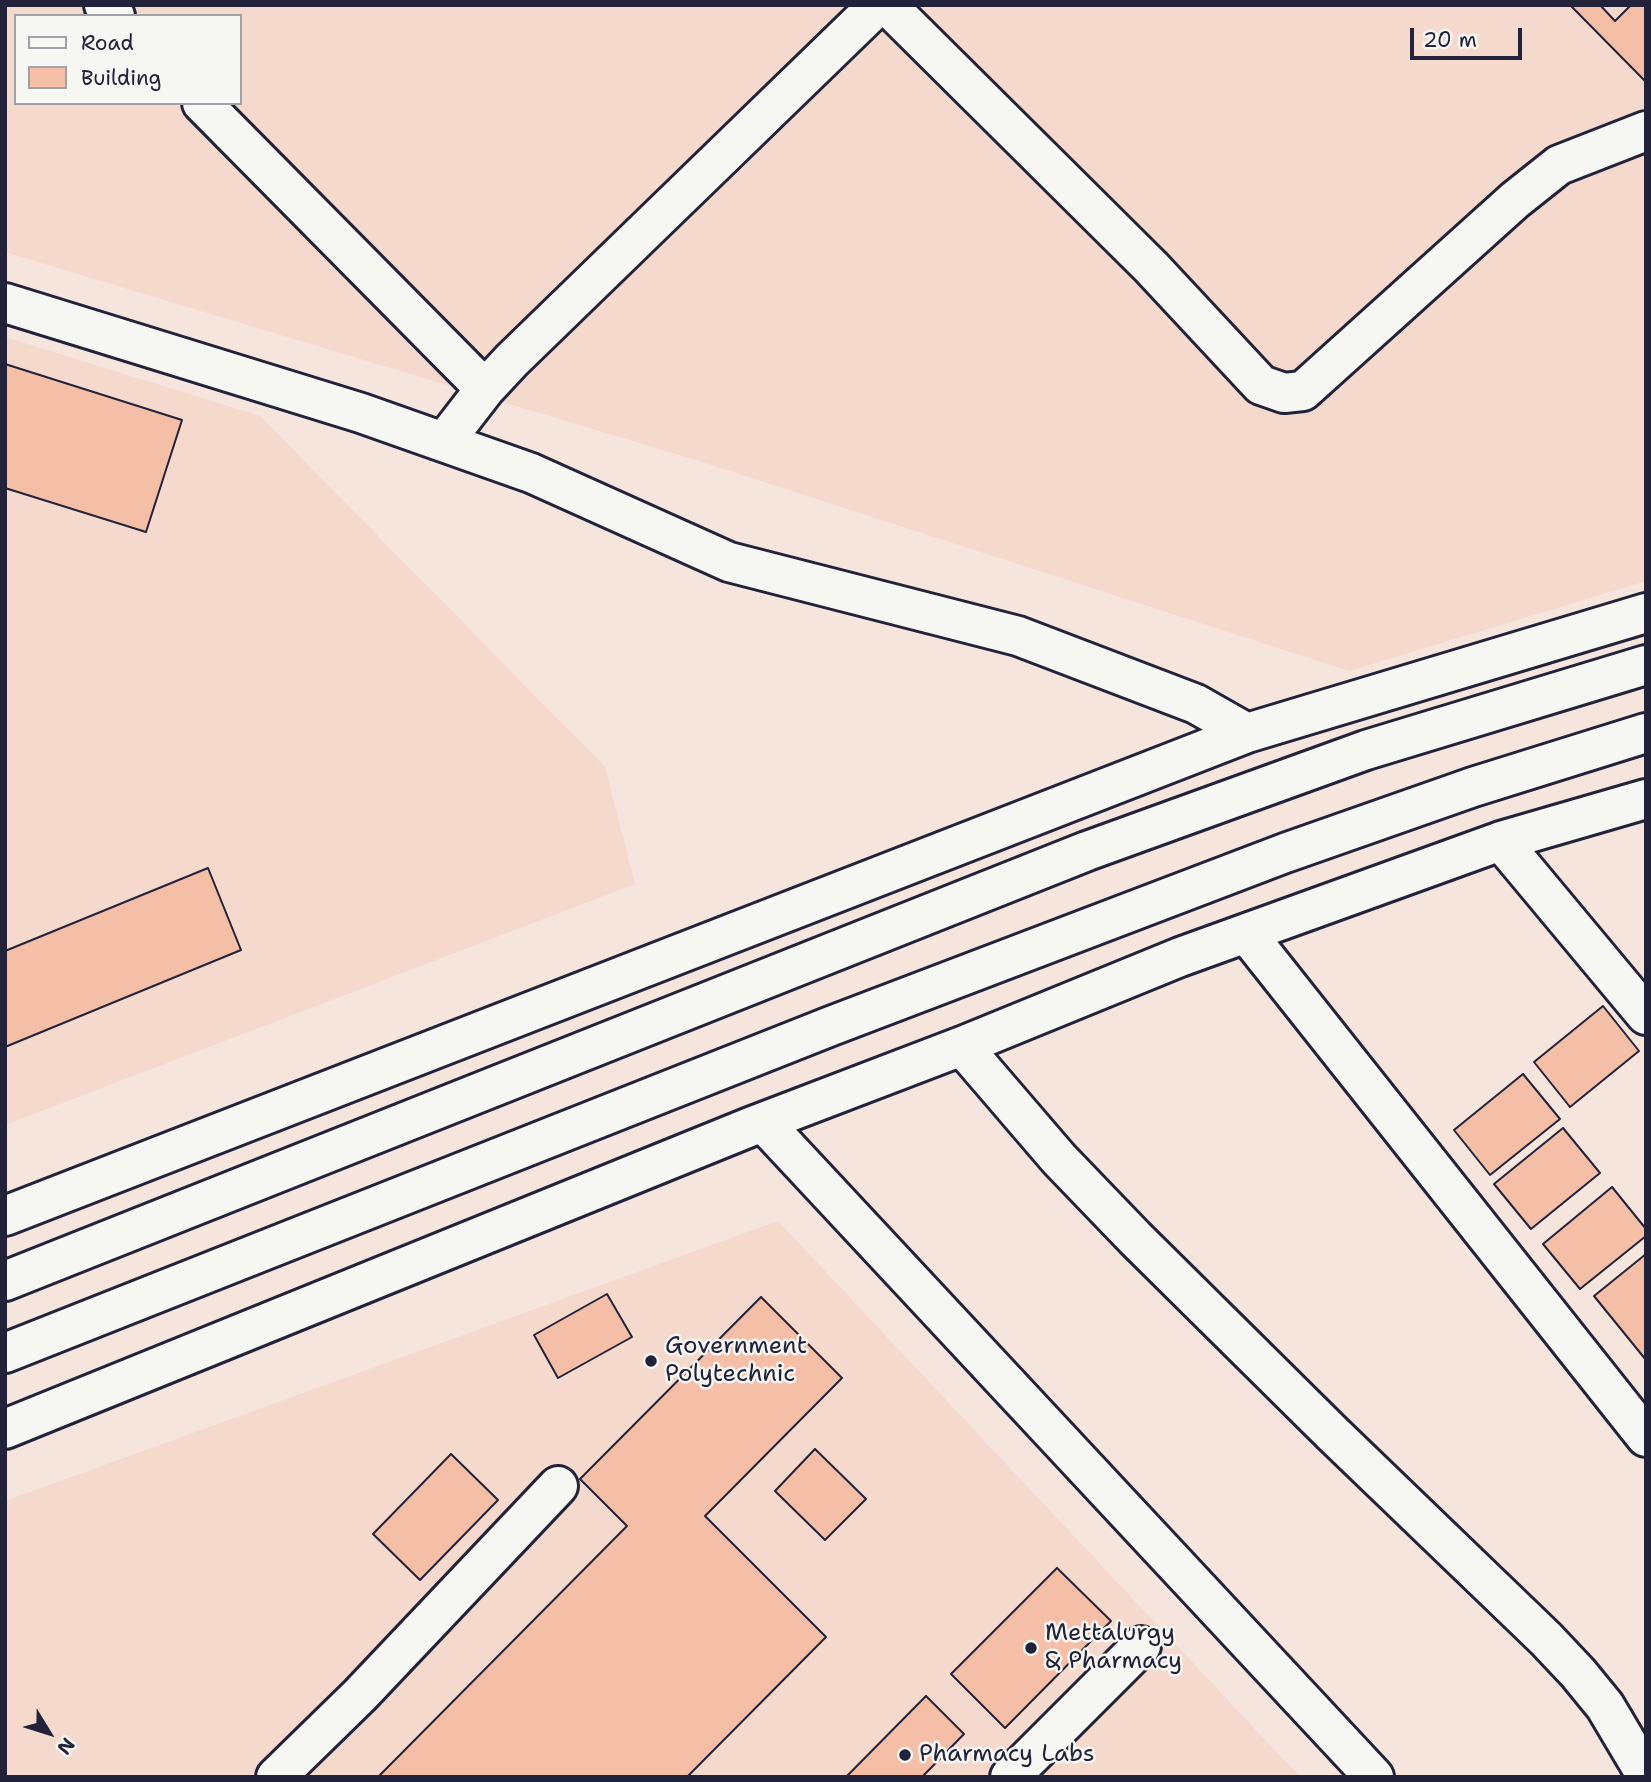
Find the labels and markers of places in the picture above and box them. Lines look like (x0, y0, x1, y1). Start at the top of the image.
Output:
place label: Government Polytechnic (665, 1333, 807, 1389)
marker: Government Polytechnic (643, 1353, 659, 1369)
place label: Mettalurgy & Pharmacy (1045, 1620, 1182, 1676)
marker: Mettalurgy & Pharmacy (1023, 1640, 1039, 1656)
place label: Pharmacy Labs (919, 1741, 1095, 1769)
marker: Pharmacy Labs (897, 1747, 913, 1763)

